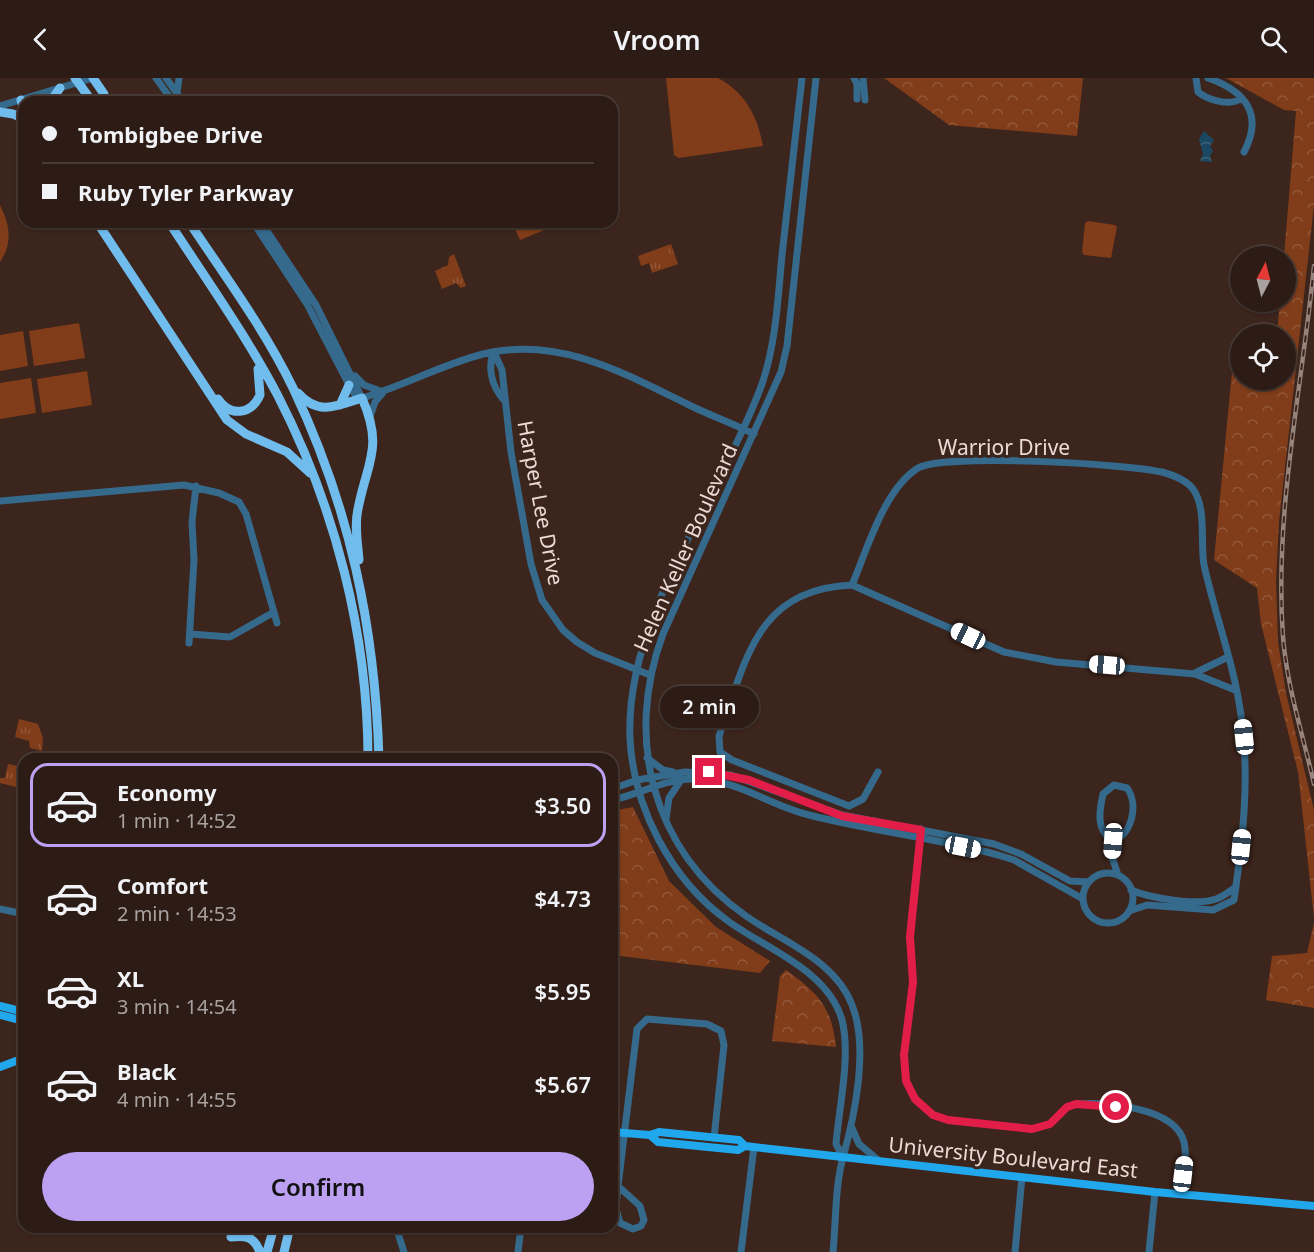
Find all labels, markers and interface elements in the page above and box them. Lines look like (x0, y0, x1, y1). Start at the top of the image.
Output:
text: Vroom (613, 21, 701, 58)
icon: back (24, 23, 57, 56)
icon: search (1257, 23, 1290, 56)
text: Tombigbee Drive (78, 119, 263, 149)
text: Ruby Tyler Parkway (78, 177, 293, 207)
north arrow (1230, 246, 1296, 312)
map controls (1230, 246, 1296, 390)
button: locate (1230, 324, 1296, 390)
street label: Harper Lee Drive (511, 418, 571, 587)
street label: Warrior Drive (938, 433, 1070, 461)
street label: Helen Keller Boulevard (627, 439, 744, 656)
car (948, 620, 988, 652)
car (1088, 654, 1126, 676)
callout: 2 min (660, 685, 758, 727)
text: 2 min (682, 693, 737, 720)
car (1233, 718, 1255, 756)
route end (695, 758, 722, 785)
text: Economy (117, 777, 216, 807)
icon: car (45, 778, 99, 832)
text: $3.50 (535, 790, 591, 820)
text: 1 min · 14:52 (117, 807, 237, 834)
car (1103, 822, 1123, 860)
car (1230, 828, 1252, 866)
car (944, 835, 982, 859)
text: Comfort (117, 870, 208, 900)
icon: car (45, 871, 99, 925)
text: $4.73 (535, 883, 591, 913)
text: 2 min · 14:53 (117, 900, 237, 927)
text: XL (117, 963, 144, 993)
icon: car (45, 964, 99, 1018)
text: $5.95 (535, 976, 591, 1006)
text: 3 min · 14:54 (117, 993, 237, 1020)
text: Black (117, 1056, 176, 1086)
icon: car (45, 1057, 99, 1111)
text: $5.67 (535, 1069, 591, 1099)
text: 4 min · 14:55 (117, 1086, 237, 1113)
route start (1102, 1093, 1129, 1120)
street label: University Boulevard East (887, 1130, 1140, 1184)
button: Confirm (42, 1152, 594, 1221)
car (1172, 1155, 1194, 1193)

